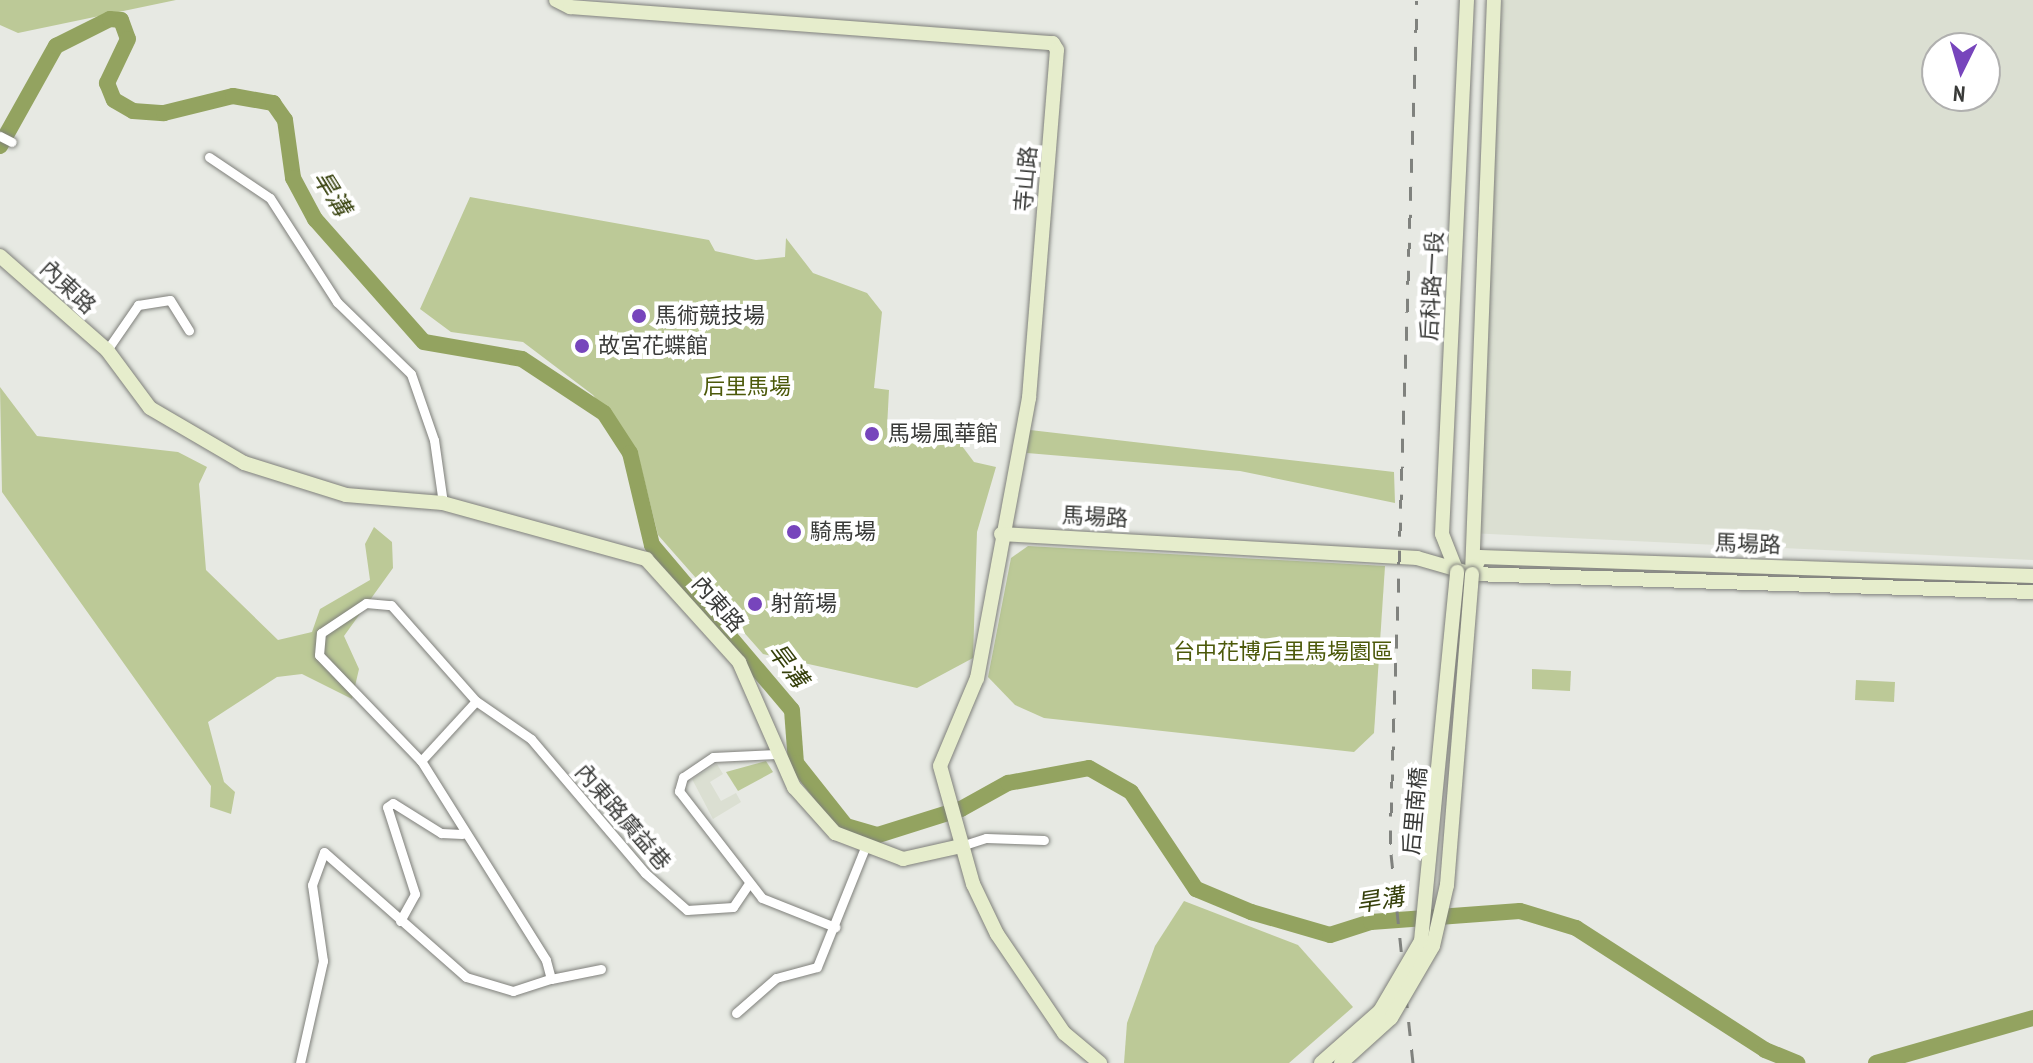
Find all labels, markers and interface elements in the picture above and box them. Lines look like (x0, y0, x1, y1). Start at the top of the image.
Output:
north arrow (1921, 32, 2001, 112)
text: N (1952, 79, 1966, 108)
street label: 寺山路 (1010, 145, 1042, 213)
water label: 旱溝 (307, 165, 357, 221)
street label: 后科路一段 (1416, 230, 1448, 342)
street label: 內東路 (35, 255, 101, 319)
place label: 馬術競技場 (655, 303, 765, 329)
marker: 馬術競技場 (630, 307, 648, 325)
place label: 故宮花蝶館 (598, 333, 708, 359)
marker: 故宮花蝶館 (573, 337, 591, 355)
park label: 后里馬場 (703, 374, 791, 400)
place label: 馬場風華館 (888, 421, 998, 447)
marker: 馬場風華館 (863, 425, 881, 443)
street label: 馬場路 (1061, 502, 1129, 532)
place label: 騎馬場 (810, 519, 876, 545)
marker: 騎馬場 (785, 523, 803, 541)
street label: 馬場路 (1715, 530, 1781, 558)
street label: 內東路 (686, 570, 750, 638)
place label: 射箭場 (771, 591, 837, 617)
marker: 射箭場 (746, 595, 764, 613)
water label: 旱溝 (762, 637, 814, 693)
park label: 台中花博后里馬場園區 (1173, 639, 1393, 665)
street label: 內東路廣益巷 (570, 759, 676, 875)
street label: 后里南橋 (1398, 766, 1432, 856)
water label: 旱溝 (1354, 882, 1406, 918)

